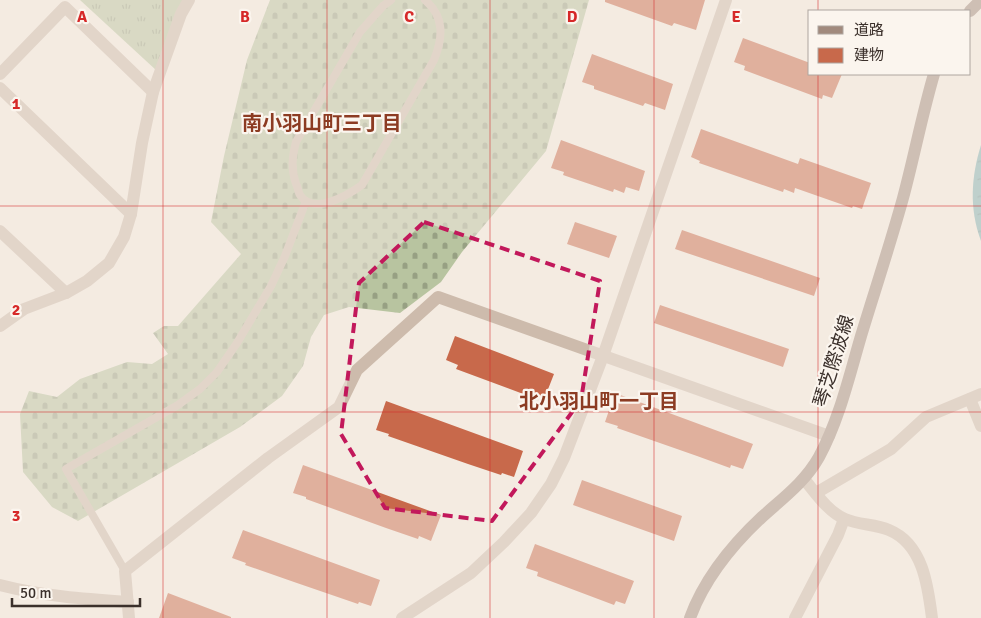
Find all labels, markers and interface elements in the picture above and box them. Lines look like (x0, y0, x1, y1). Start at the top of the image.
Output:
text: A (77, 7, 88, 27)
text: B (240, 7, 250, 27)
text: C (404, 7, 414, 27)
text: D (567, 7, 578, 27)
text: E (731, 7, 741, 27)
legend (808, 10, 971, 75)
text: 道路 (854, 21, 884, 39)
text: 建物 (854, 46, 884, 64)
text: 1 (12, 94, 21, 114)
district label: 南小羽山町三丁目 (242, 111, 402, 136)
text: 2 (12, 300, 20, 320)
street label: 琴芝際波線 (809, 312, 859, 410)
district label: 北小羽山町一丁目 (519, 389, 679, 414)
text: 3 (12, 506, 20, 526)
scale bar (12, 576, 140, 608)
text: 50 m (20, 584, 51, 602)

